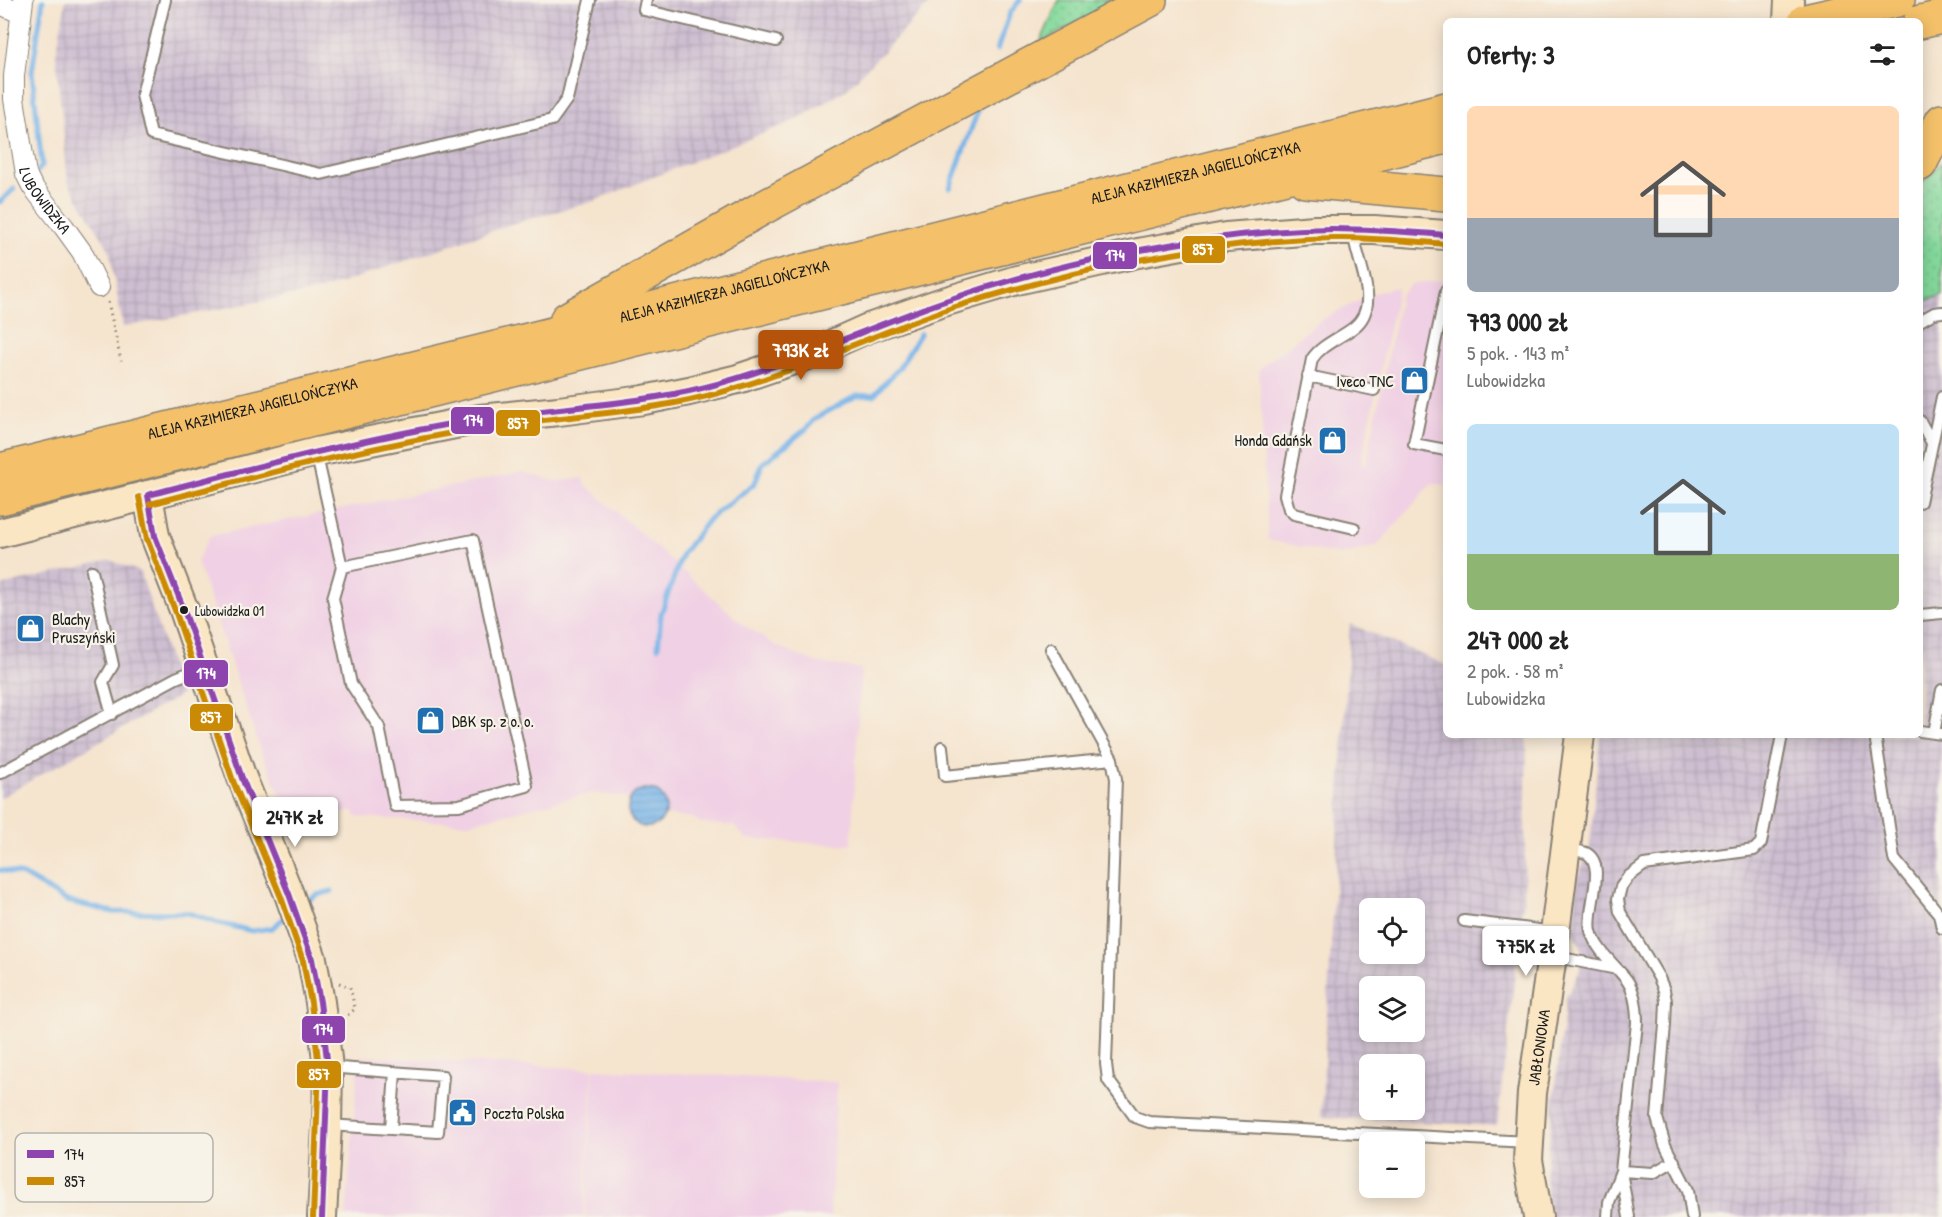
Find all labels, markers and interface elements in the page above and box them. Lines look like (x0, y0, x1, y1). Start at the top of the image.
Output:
text: Oferty: 3 (1467, 37, 1555, 72)
icon: filters (1866, 38, 1899, 71)
street label: ALEJA KAZIMIERZA JAGIELLOŃCZYKA (1088, 135, 1303, 209)
icon: home (1629, 145, 1737, 253)
street label: LUBOWIDZKA (14, 166, 76, 238)
line badge: 857 (1181, 235, 1226, 264)
text: 857 (1192, 238, 1214, 260)
line badge: 174 (1092, 241, 1138, 270)
text: 174 (1105, 244, 1125, 266)
street label: ALEJA KAZIMIERZA JAGIELLOŃCZYKA (617, 254, 831, 328)
text: 793 000 zł (1467, 304, 1569, 339)
pin: 793K zł (746, 330, 856, 381)
text: 793K zł (772, 336, 830, 363)
text: 5 pok. · 143 m² (1467, 339, 1569, 366)
shop icon: Iveco TNC (1399, 365, 1431, 397)
text: Lubowidzka (1467, 366, 1545, 393)
place label: Iveco TNC (1336, 370, 1394, 392)
street label: ALEJA KAZIMIERZA JAGIELLOŃCZYKA (145, 371, 360, 444)
line badge: 174 (450, 406, 495, 435)
text: 174 (463, 409, 483, 431)
line badge: 857 (495, 409, 541, 437)
text: 857 (507, 412, 529, 434)
shop icon: Honda Gdańsk (1317, 424, 1349, 456)
place label: Honda Gdańsk (1234, 429, 1312, 451)
icon: home (1629, 463, 1737, 571)
place label: Lubowidzka 01 (195, 601, 264, 620)
marker: Lubowidzka 01 (178, 604, 190, 616)
place label: Blachy Pruszyński (52, 608, 116, 648)
shop icon: Blachy Pruszyński (15, 612, 47, 644)
text: 247 000 zł (1467, 622, 1570, 657)
text: 2 pok. · 58 m² (1467, 657, 1563, 684)
line badge: 174 (183, 659, 229, 688)
text: 174 (196, 662, 216, 684)
text: Lubowidzka (1467, 684, 1545, 711)
line badge: 857 (189, 703, 234, 732)
shop icon: DBK sp. z o. o. (415, 705, 447, 737)
text: 857 (200, 706, 222, 728)
place label: DBK sp. z o. o. (452, 710, 534, 732)
pin: 247K zł (240, 797, 350, 848)
text: 247K zł (266, 803, 324, 830)
map controls (1359, 898, 1425, 1198)
button: locate (1359, 898, 1425, 964)
pin: 775K zł (1471, 926, 1581, 977)
text: 775K zł (1496, 932, 1556, 959)
button: layers (1359, 976, 1425, 1042)
street label: JABŁONIOWA (1522, 1008, 1555, 1087)
line badge: 174 (301, 1015, 346, 1044)
text: 174 (313, 1018, 333, 1040)
button: + (1359, 1054, 1425, 1120)
line badge: 857 (296, 1060, 342, 1089)
text: 857 (308, 1063, 330, 1085)
public building icon: Poczta Polska (447, 1097, 479, 1129)
place label: Poczta Polska (484, 1102, 564, 1124)
button: − (1359, 1132, 1425, 1198)
legend (15, 1133, 213, 1202)
text: 174 (64, 1143, 84, 1165)
text: 857 (64, 1170, 86, 1192)

